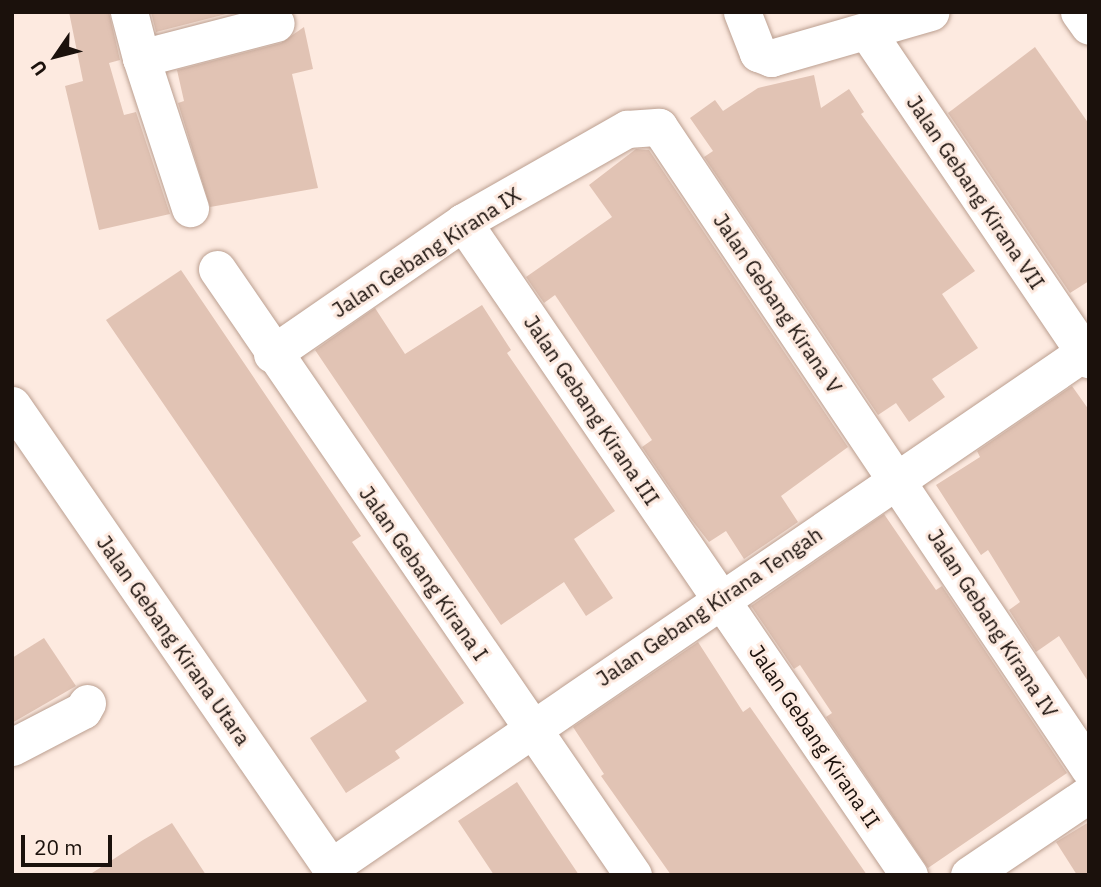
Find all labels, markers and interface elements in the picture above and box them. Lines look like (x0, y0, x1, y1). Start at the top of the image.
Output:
north arrow (21, 21, 91, 91)
text: U (25, 56, 52, 80)
street label: Jalan Gebang Kirana VII (902, 90, 1050, 294)
street label: Jalan Gebang Kirana IX (327, 182, 525, 322)
street label: Jalan Gebang Kirana V (708, 208, 848, 398)
street label: Jalan Gebang Kirana III (519, 310, 665, 510)
street label: Jalan Gebang Kirana I (354, 481, 494, 665)
street label: Jalan Gebang Kirana Tengah (591, 521, 827, 691)
street label: Jalan Gebang Kirana IV (923, 524, 1063, 722)
street label: Jalan Gebang Kirana Utara (92, 530, 256, 750)
street label: Jalan Gebang Kirana II (744, 640, 886, 832)
scale bar (24, 820, 116, 864)
text: 20 m (34, 833, 83, 861)

